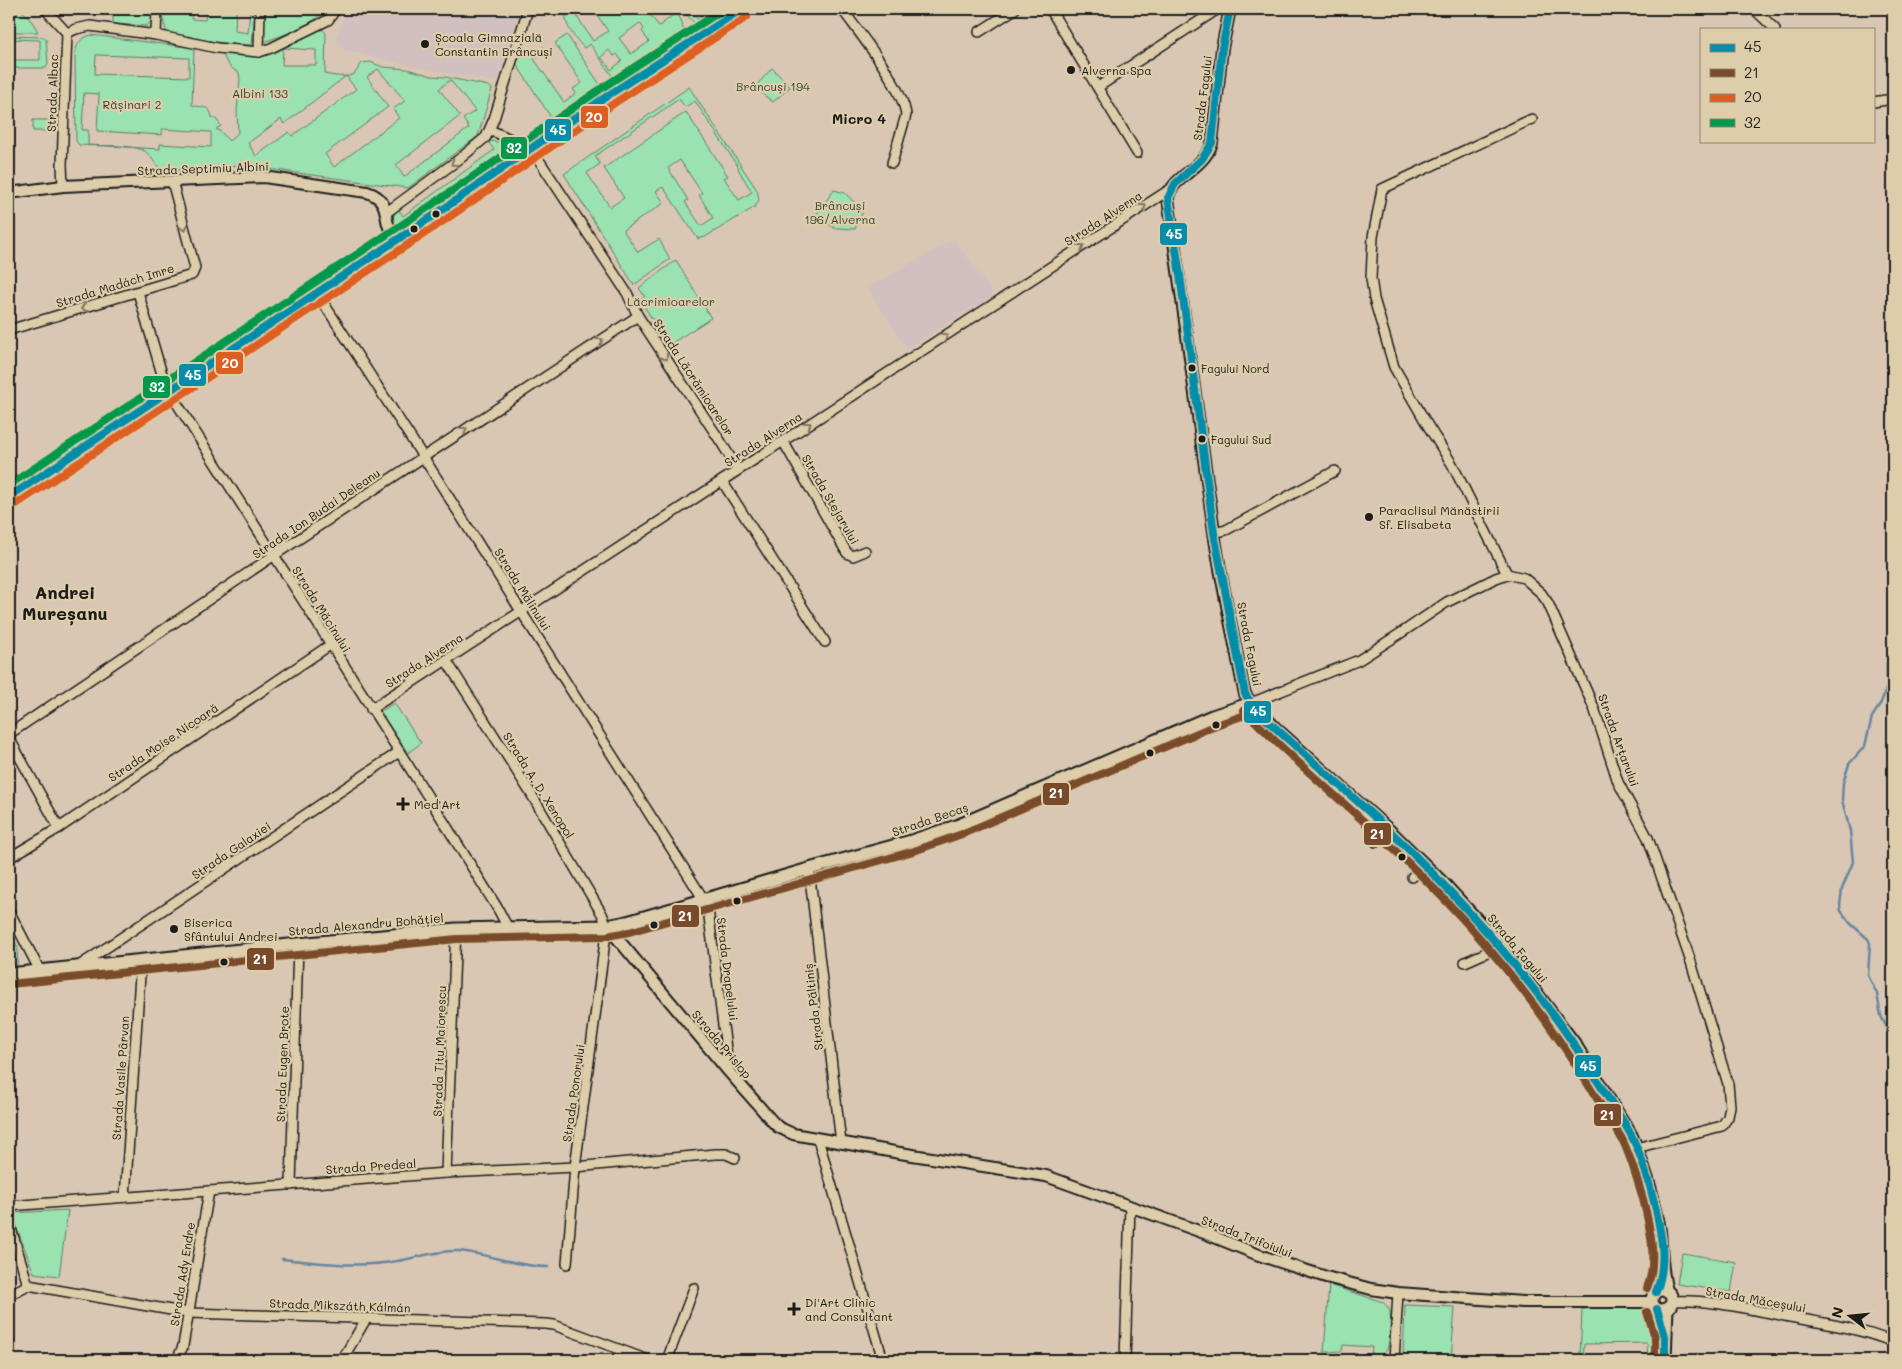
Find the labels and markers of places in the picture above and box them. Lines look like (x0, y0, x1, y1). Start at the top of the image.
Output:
place label: Școala Gimnazială Constantin Brâncuși (435, 29, 553, 59)
marker: Școala Gimnazială Constantin Brâncuși (419, 38, 431, 50)
place label: Alverna Spa (1081, 62, 1152, 78)
marker: Alverna Spa (1065, 64, 1077, 76)
unlabelled marker (431, 209, 441, 219)
unlabelled marker (409, 224, 419, 234)
place label: Fagului Nord (1201, 361, 1269, 376)
marker: Fagului Nord (1187, 363, 1197, 373)
place label: Fagului Sud (1211, 432, 1271, 447)
marker: Fagului Sud (1197, 434, 1207, 444)
place label: Paraclisul Mănăstirii Sf. Elisabeta (1379, 502, 1500, 532)
marker: Paraclisul Mănăstirii Sf. Elisabeta (1363, 511, 1375, 523)
unlabelled marker (1211, 720, 1221, 730)
unlabelled marker (1145, 748, 1155, 758)
place label: Med'Art (414, 796, 461, 812)
marker: Med'Art (396, 797, 410, 811)
unlabelled marker (1397, 852, 1407, 862)
unlabelled marker (732, 896, 742, 906)
place label: Biserica Sfântului Andrei (184, 914, 278, 944)
unlabelled marker (649, 920, 659, 930)
marker: Biserica Sfântului Andrei (168, 923, 180, 935)
unlabelled marker (219, 957, 229, 967)
place label: Di'Art Clinic and Consultant (805, 1294, 893, 1324)
marker: Di'Art Clinic and Consultant (787, 1302, 801, 1316)

